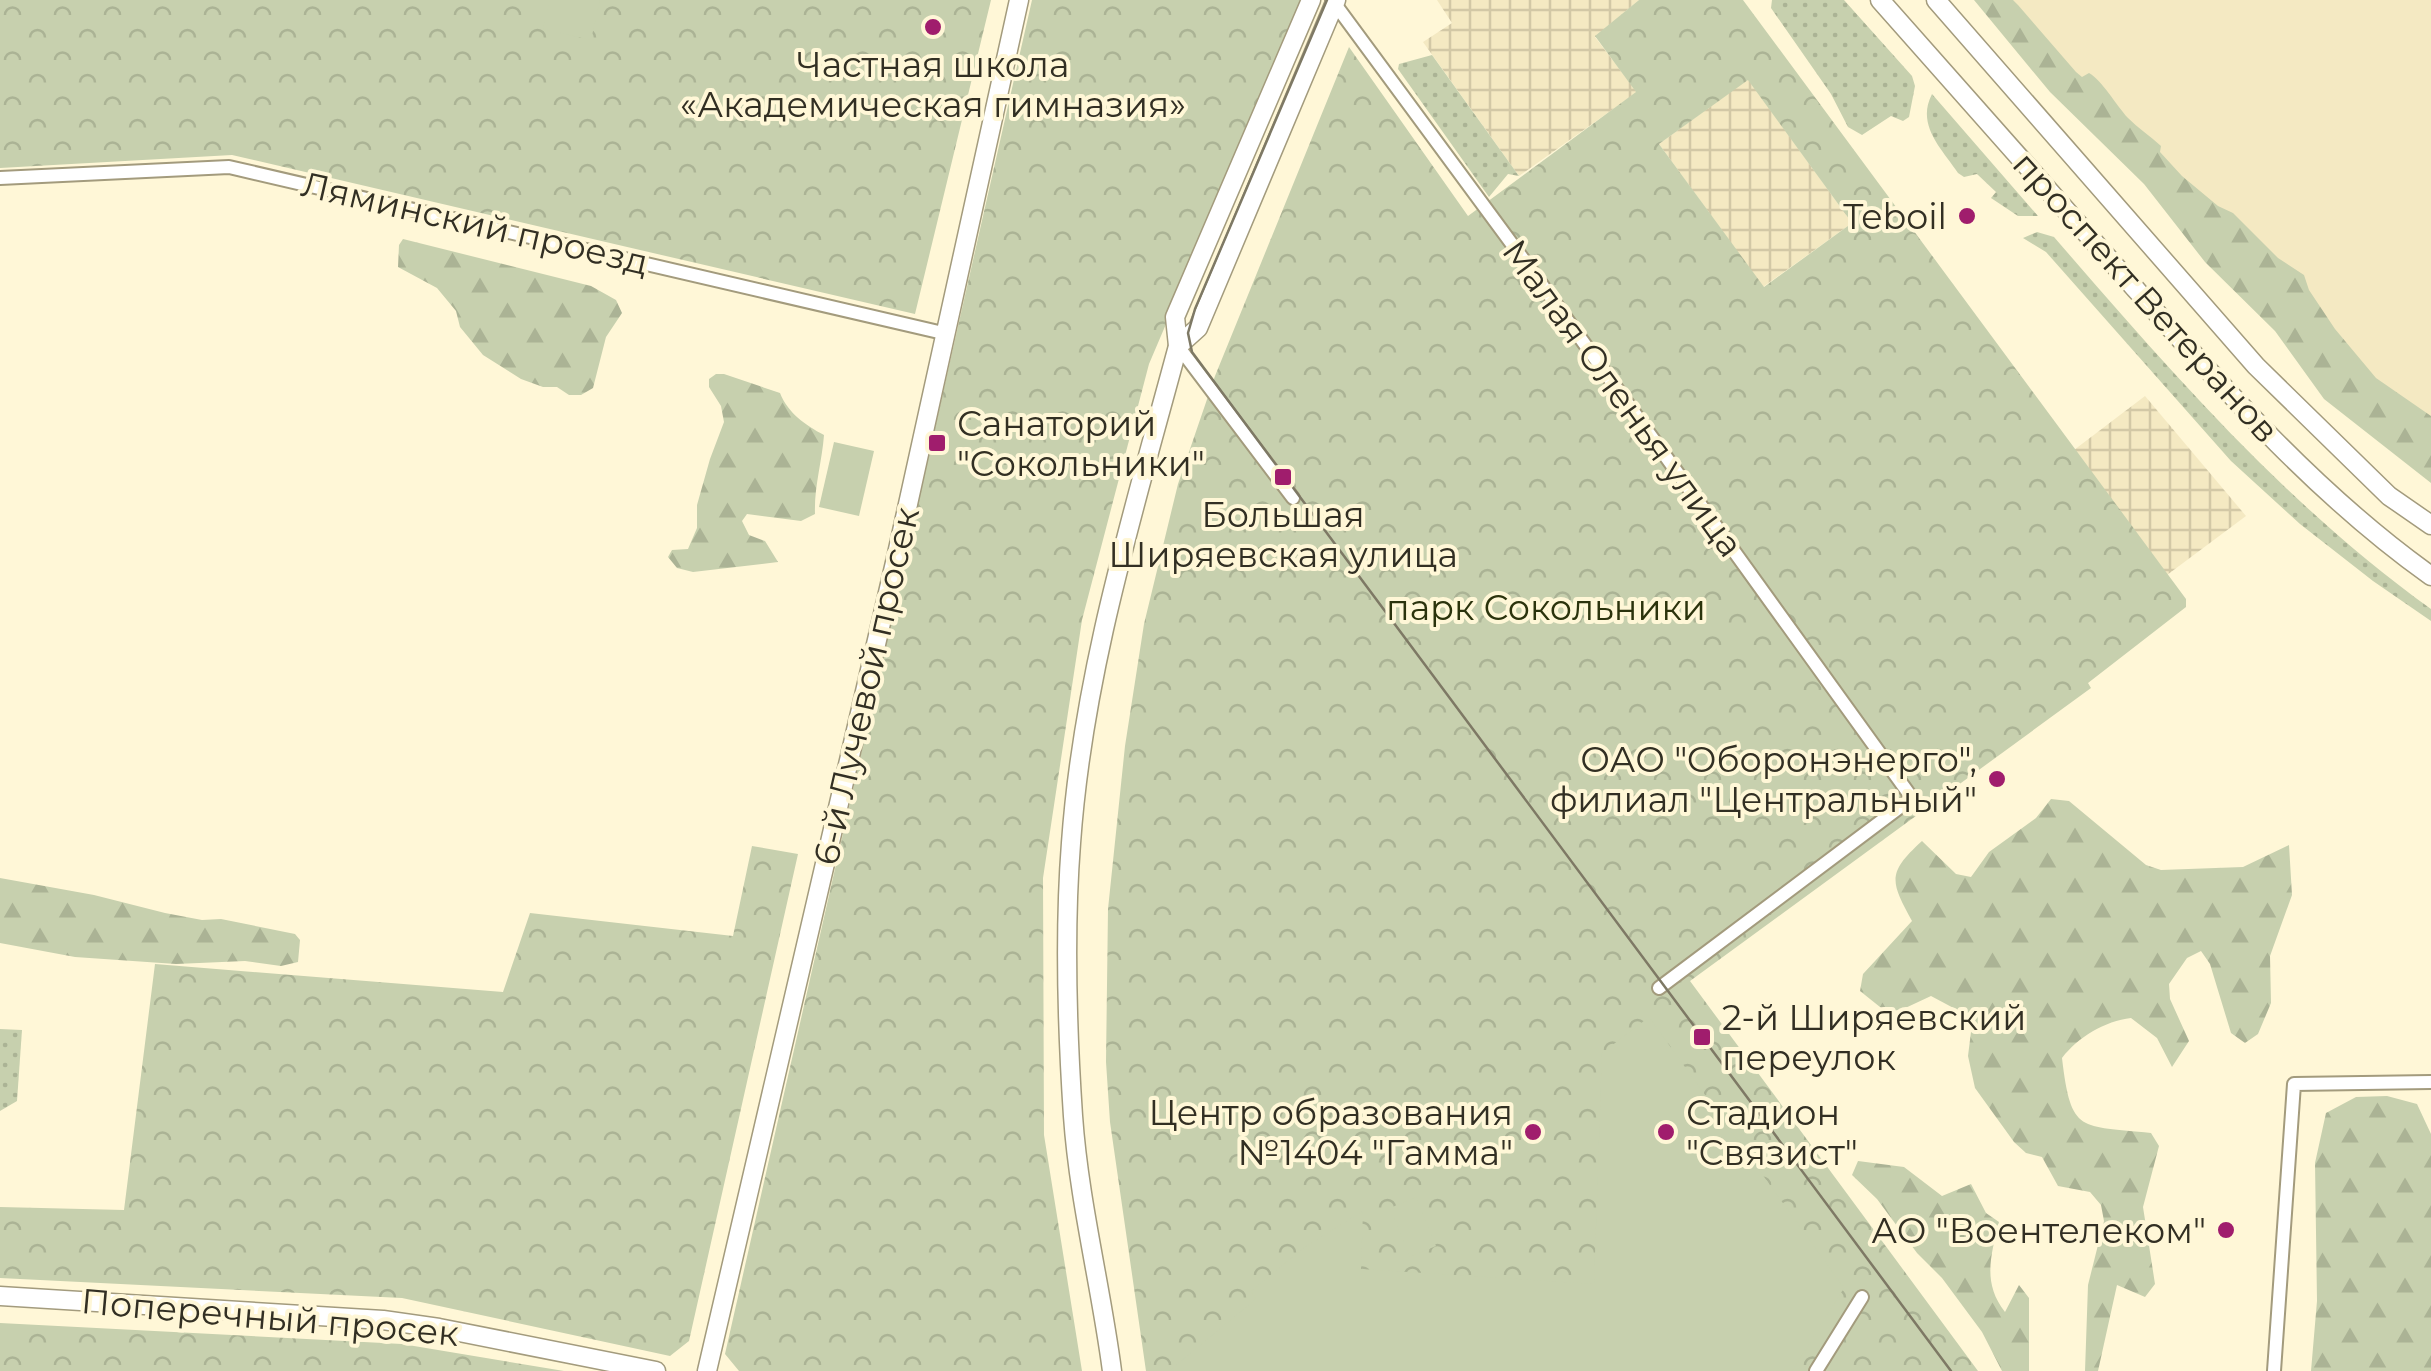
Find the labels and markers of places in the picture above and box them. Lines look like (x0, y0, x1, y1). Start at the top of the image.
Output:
marker: Частная школа «Академическая гимназия» (922, 16, 944, 38)
place label: Частная школа «Академическая гимназия» (680, 43, 1186, 126)
place label: Teboil (1843, 195, 1947, 238)
marker: Teboil (1956, 205, 1978, 227)
place label: Санаторий "Сокольники" (957, 402, 1205, 485)
marker: Санаторий "Сокольники" (926, 432, 948, 454)
marker: Большая Ширяевская улица (1272, 466, 1294, 488)
place label: Большая Ширяевская улица (1108, 493, 1458, 576)
place label: ОАО "Оборонэнерго", филиал "Центральный" (1550, 738, 1977, 821)
marker: ОАО "Оборонэнерго", филиал "Центральный" (1986, 768, 2008, 790)
place label: 2-й Ширяевский переулок (1722, 996, 2026, 1079)
marker: 2-й Ширяевский переулок (1691, 1026, 1713, 1048)
place label: Центр образования №1404 "Гамма" (1148, 1091, 1513, 1174)
place label: Стадион "Связист" (1686, 1091, 1858, 1174)
marker: Центр образования №1404 "Гамма" (1522, 1121, 1544, 1143)
marker: Стадион "Связист" (1655, 1121, 1677, 1143)
place label: АО "Воентелеком" (1871, 1209, 2206, 1252)
marker: АО "Воентелеком" (2215, 1219, 2237, 1241)

